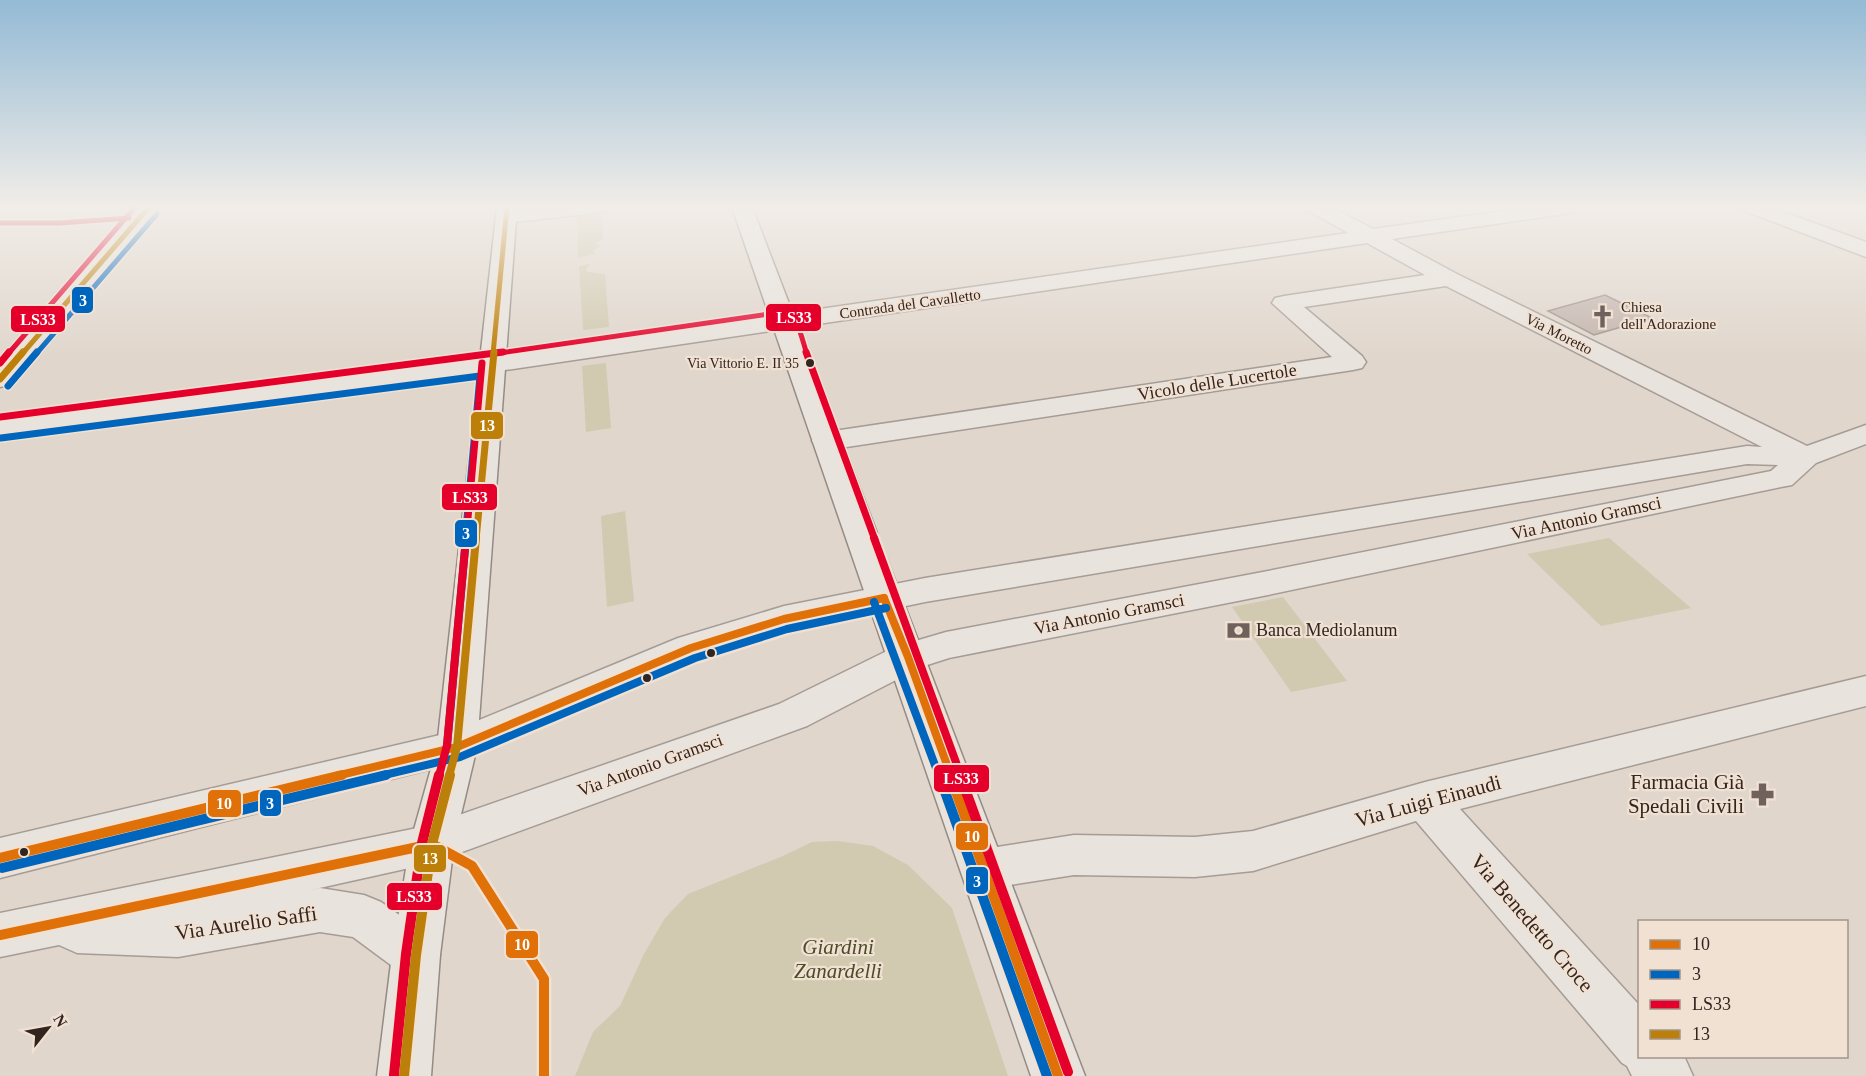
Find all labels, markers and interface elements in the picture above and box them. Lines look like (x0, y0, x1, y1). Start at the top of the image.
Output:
line badge: 3 (71, 286, 94, 314)
street label: Contrada del Cavalletto (838, 286, 982, 322)
text: 3 (79, 292, 87, 309)
place label: Chiesa dell'Adorazione (1621, 299, 1717, 332)
line badge: LS33 (765, 303, 822, 332)
church icon: Chiesa dell'Adorazione (1590, 303, 1616, 329)
line badge: LS33 (10, 305, 66, 333)
text: LS33 (776, 309, 812, 326)
street label: Via Moretto (1523, 310, 1595, 358)
text: LS33 (20, 311, 56, 328)
place label: Via Vittorio E. II 35 (687, 356, 799, 371)
marker: Via Vittorio E. II 35 (804, 357, 816, 369)
street label: Vicolo delle Lucertole (1136, 360, 1298, 404)
line badge: 13 (470, 411, 504, 440)
text: 13 (479, 417, 495, 434)
line badge: LS33 (441, 483, 498, 511)
text: LS33 (452, 489, 488, 506)
street label: Via Antonio Gramsci (1509, 492, 1663, 544)
line badge: 3 (454, 519, 478, 548)
text: 3 (462, 525, 470, 542)
street label: Via Antonio Gramsci (1032, 590, 1186, 638)
bank icon: Banca Mediolanum (1225, 617, 1251, 643)
place label: Banca Mediolanum (1256, 620, 1397, 640)
unlabelled marker (705, 647, 717, 659)
unlabelled marker (641, 672, 653, 684)
street label: Via Antonio Gramsci (575, 729, 725, 801)
line badge: LS33 (933, 764, 990, 793)
text: LS33 (943, 770, 979, 787)
street label: Via Luigi Einaudi (1352, 770, 1504, 832)
place label: Farmacia Già Spedali Civili (1628, 770, 1745, 818)
pharmacy icon: Farmacia Già Spedali Civili (1749, 781, 1775, 807)
line badge: 10 (207, 789, 242, 818)
line badge: 3 (259, 789, 282, 817)
text: 10 (216, 795, 232, 812)
text: 3 (266, 795, 274, 812)
line badge: 10 (955, 822, 989, 851)
text: 10 (964, 828, 980, 845)
line badge: 13 (413, 844, 447, 873)
unlabelled marker (18, 846, 30, 858)
street label: Via Benedetto Croce (1466, 849, 1598, 997)
text: 13 (422, 850, 438, 867)
line badge: 3 (965, 866, 989, 895)
text: 3 (973, 873, 981, 890)
line badge: LS33 (386, 882, 443, 911)
text: LS33 (396, 888, 432, 905)
street label: Via Aurelio Saffi (174, 901, 319, 945)
legend (1638, 920, 1848, 1058)
line badge: 10 (505, 930, 539, 959)
text: 10 (1692, 934, 1710, 954)
park label: Giardini Zanardelli (794, 935, 882, 983)
text: 10 (514, 936, 530, 953)
text: 3 (1692, 964, 1701, 984)
text: LS33 (1692, 994, 1731, 1014)
north arrow (18, 998, 78, 1058)
text: N (50, 1011, 71, 1030)
text: 13 (1692, 1024, 1710, 1044)

